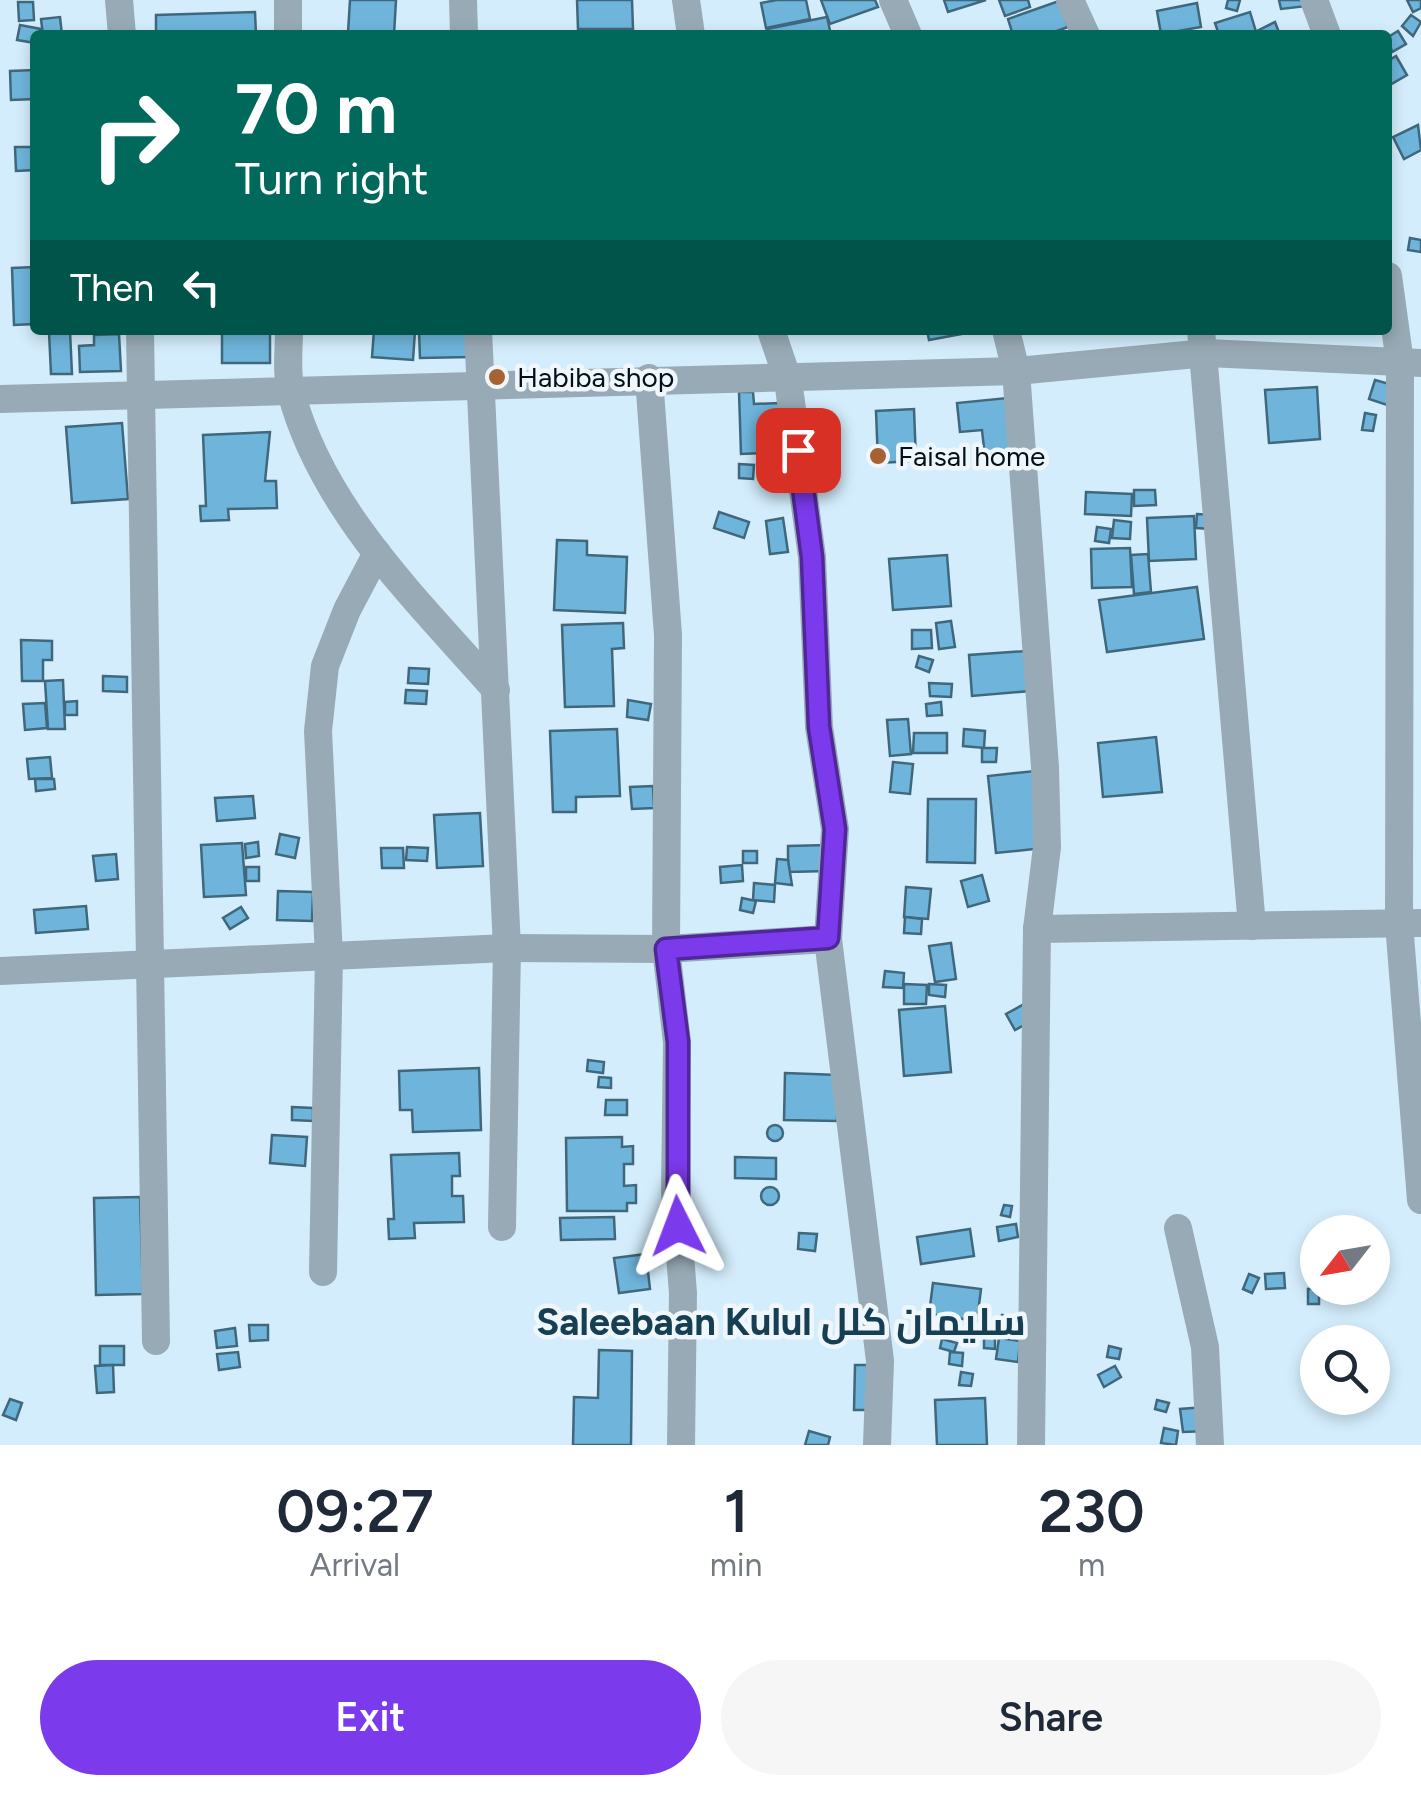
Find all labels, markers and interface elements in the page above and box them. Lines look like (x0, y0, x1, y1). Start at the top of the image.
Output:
text: 70 m (235, 66, 397, 151)
icon: right (70, 70, 200, 200)
text: Turn right (235, 151, 428, 205)
icon: left (174, 260, 229, 315)
text: Then (70, 265, 154, 311)
place label: Habiba shop (517, 360, 674, 394)
marker: Habiba shop (486, 366, 508, 388)
pin (756, 408, 841, 493)
icon: arrive (771, 423, 826, 478)
place label: Faisal home (898, 439, 1045, 473)
marker: Faisal home (867, 445, 889, 467)
position arrow (626, 1174, 730, 1278)
north arrow (1300, 1215, 1390, 1305)
map controls (1300, 1215, 1390, 1415)
district label: Saleebaan Kulul سليمان كلل (536, 1299, 1026, 1345)
button: search (1300, 1325, 1390, 1415)
text: 09:27 (276, 1475, 434, 1547)
text: 1 (724, 1475, 749, 1547)
text: 230 (1039, 1475, 1145, 1547)
text: Arrival (310, 1546, 400, 1584)
text: min (710, 1546, 762, 1584)
text: m (1078, 1546, 1105, 1584)
button: Exit (40, 1660, 701, 1775)
button: Share (721, 1660, 1381, 1775)

